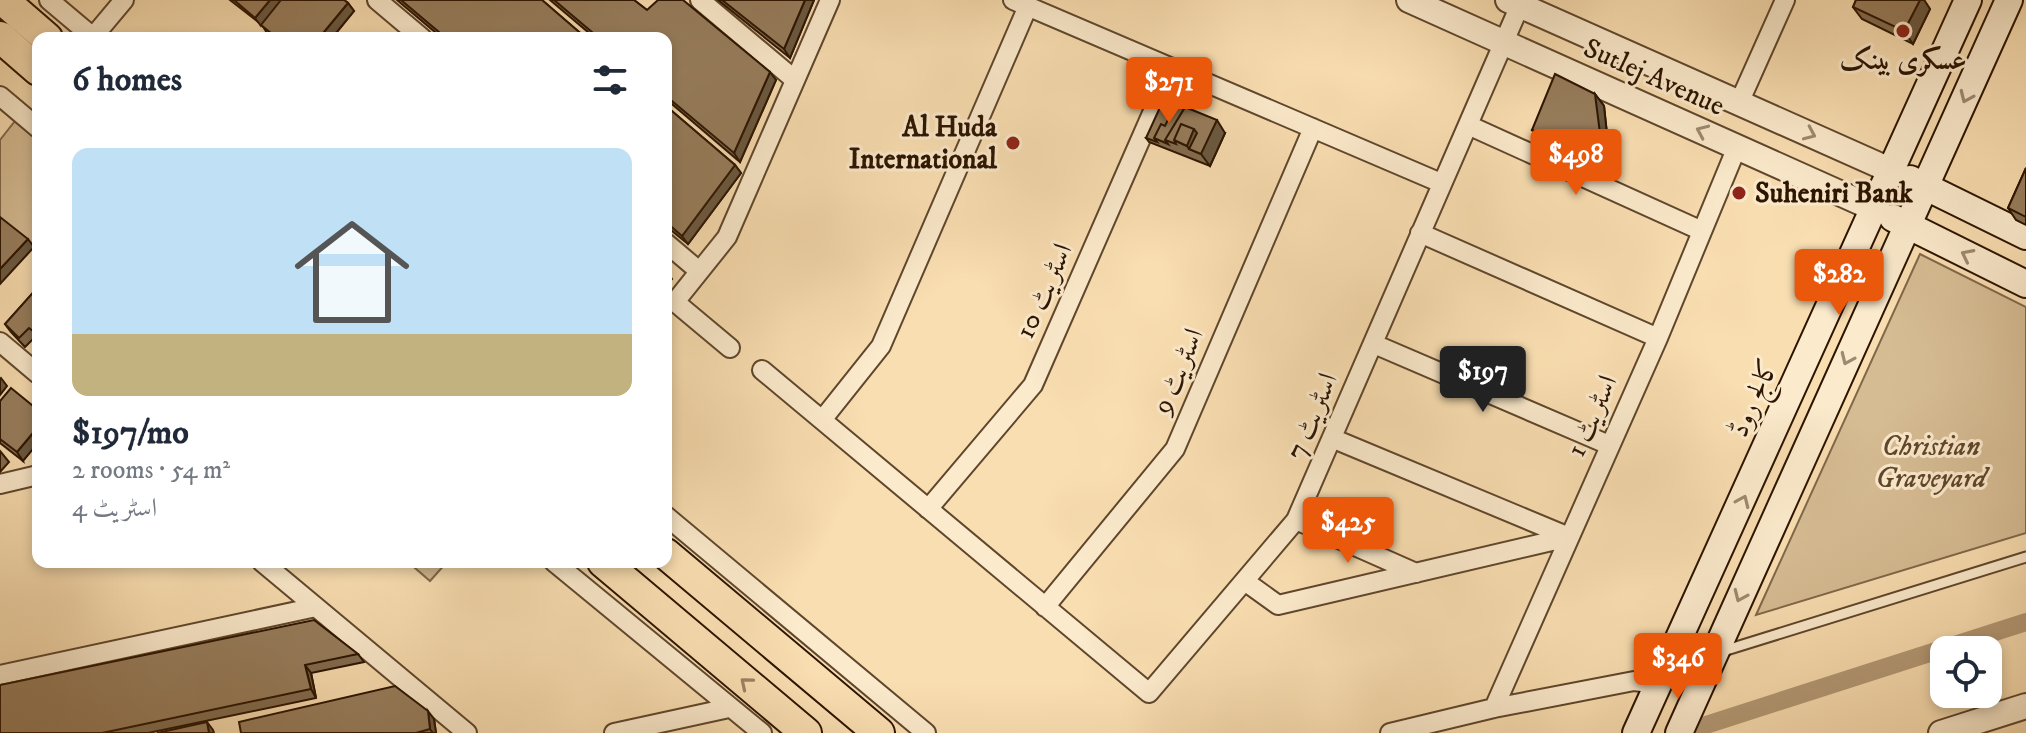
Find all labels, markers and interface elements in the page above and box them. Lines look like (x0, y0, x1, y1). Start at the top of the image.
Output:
marker: عسکری بینک (1894, 22, 1912, 40)
street label: Sutlej Avenue (1578, 30, 1730, 124)
place label: عسکری بینک (1839, 43, 1967, 78)
pin: $271 (1122, 57, 1216, 125)
icon: filters (588, 58, 632, 102)
text: 6 homes (72, 59, 182, 101)
text: $271 (1144, 66, 1194, 99)
one-way arrow (1959, 89, 1975, 103)
place label: Al Huda International (849, 110, 998, 177)
one-way arrow (1695, 124, 1710, 140)
one-way arrow (1802, 125, 1816, 141)
pin: $498 (1529, 129, 1623, 197)
marker: Al Huda International (1004, 134, 1022, 152)
text: $498 (1548, 138, 1604, 171)
place label: Suheniri Bank (1755, 176, 1914, 211)
marker: Suheniri Bank (1730, 184, 1748, 202)
icon: home (280, 200, 424, 344)
street label: اسٹریٹ 10 (1008, 238, 1080, 344)
pin: $282 (1792, 249, 1886, 317)
one-way arrow (1961, 249, 1976, 264)
text: $282 (1813, 258, 1865, 291)
street label: اسٹریٹ 9 (1144, 323, 1212, 421)
pin: $197 (1436, 346, 1530, 414)
one-way arrow (1841, 351, 1857, 366)
street label: کالج روڈ (1721, 353, 1792, 445)
text: $197 (1458, 355, 1508, 388)
street label: اسٹریٹ 7 (1278, 368, 1346, 464)
street label: اسٹریٹ 1 (1559, 370, 1625, 462)
text: $197/mo (72, 412, 189, 454)
park label: Christian Graveyard (1876, 429, 1990, 496)
text: 2 rooms · 54 m² (72, 454, 230, 487)
text: اسٹریٹ 4 (72, 492, 157, 525)
one-way arrow (1733, 495, 1749, 509)
pin: $425 (1301, 497, 1395, 565)
text: $425 (1321, 506, 1375, 539)
one-way arrow (1734, 588, 1750, 602)
pin: $346 (1631, 633, 1725, 701)
map controls (1930, 636, 2002, 708)
button: locate (1930, 636, 2002, 708)
text: $346 (1652, 642, 1704, 675)
one-way arrow (741, 678, 755, 693)

